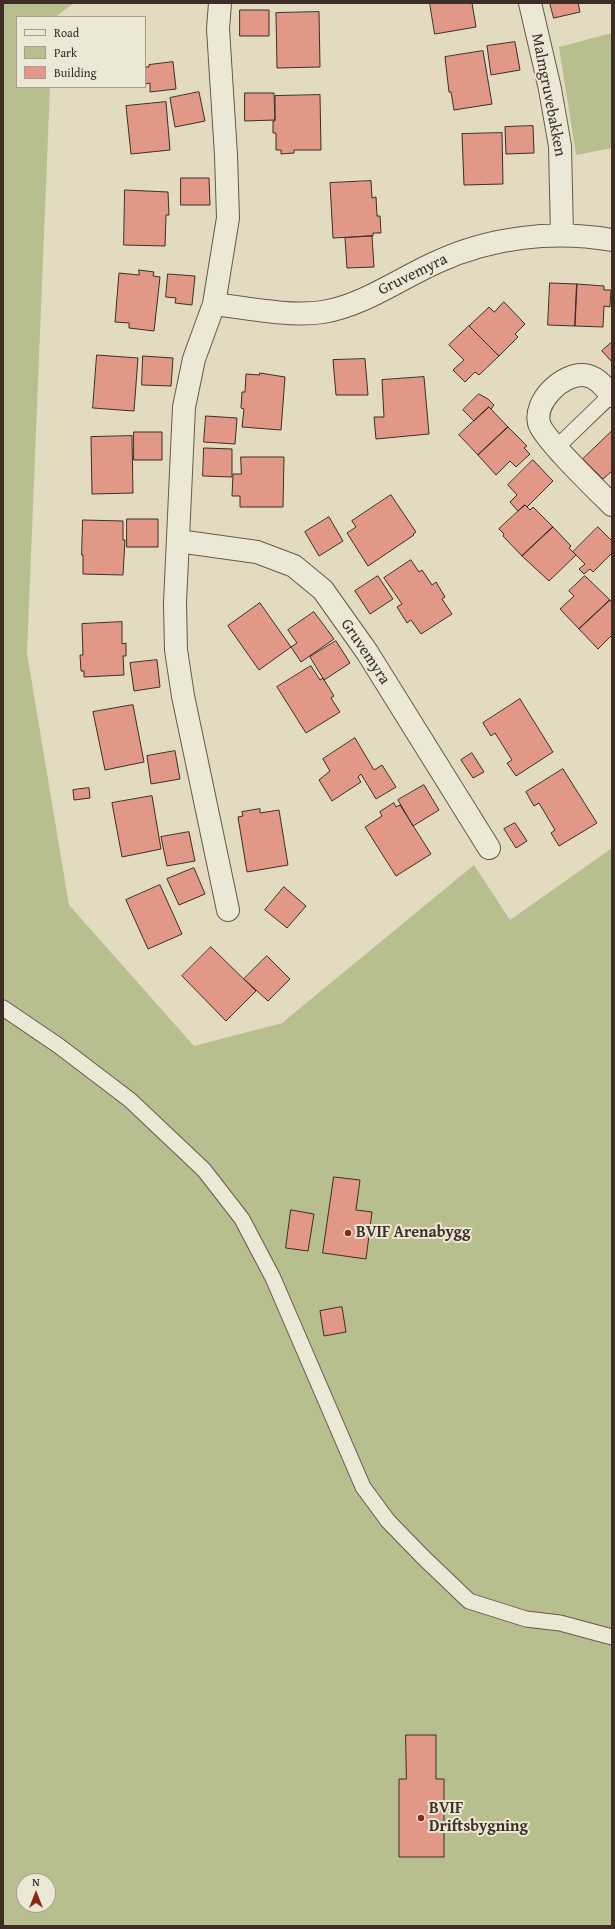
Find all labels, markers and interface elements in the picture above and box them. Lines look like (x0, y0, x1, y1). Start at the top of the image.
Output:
legend (16, 16, 146, 88)
text: Road (54, 24, 79, 41)
street label: Malmgruvebakken (527, 32, 569, 158)
text: Park (54, 44, 77, 61)
text: Building (54, 64, 97, 81)
street label: Gruvemyra (375, 250, 451, 300)
street label: Gruvemyra (336, 616, 394, 688)
place label: BVIF Arenabygg (356, 1223, 470, 1243)
marker: BVIF Arenabygg (343, 1228, 353, 1238)
place label: BVIF Driftsbygning (429, 1799, 528, 1837)
marker: BVIF Driftsbygning (416, 1813, 426, 1823)
north arrow (16, 1873, 56, 1913)
text: N (32, 1874, 40, 1890)

